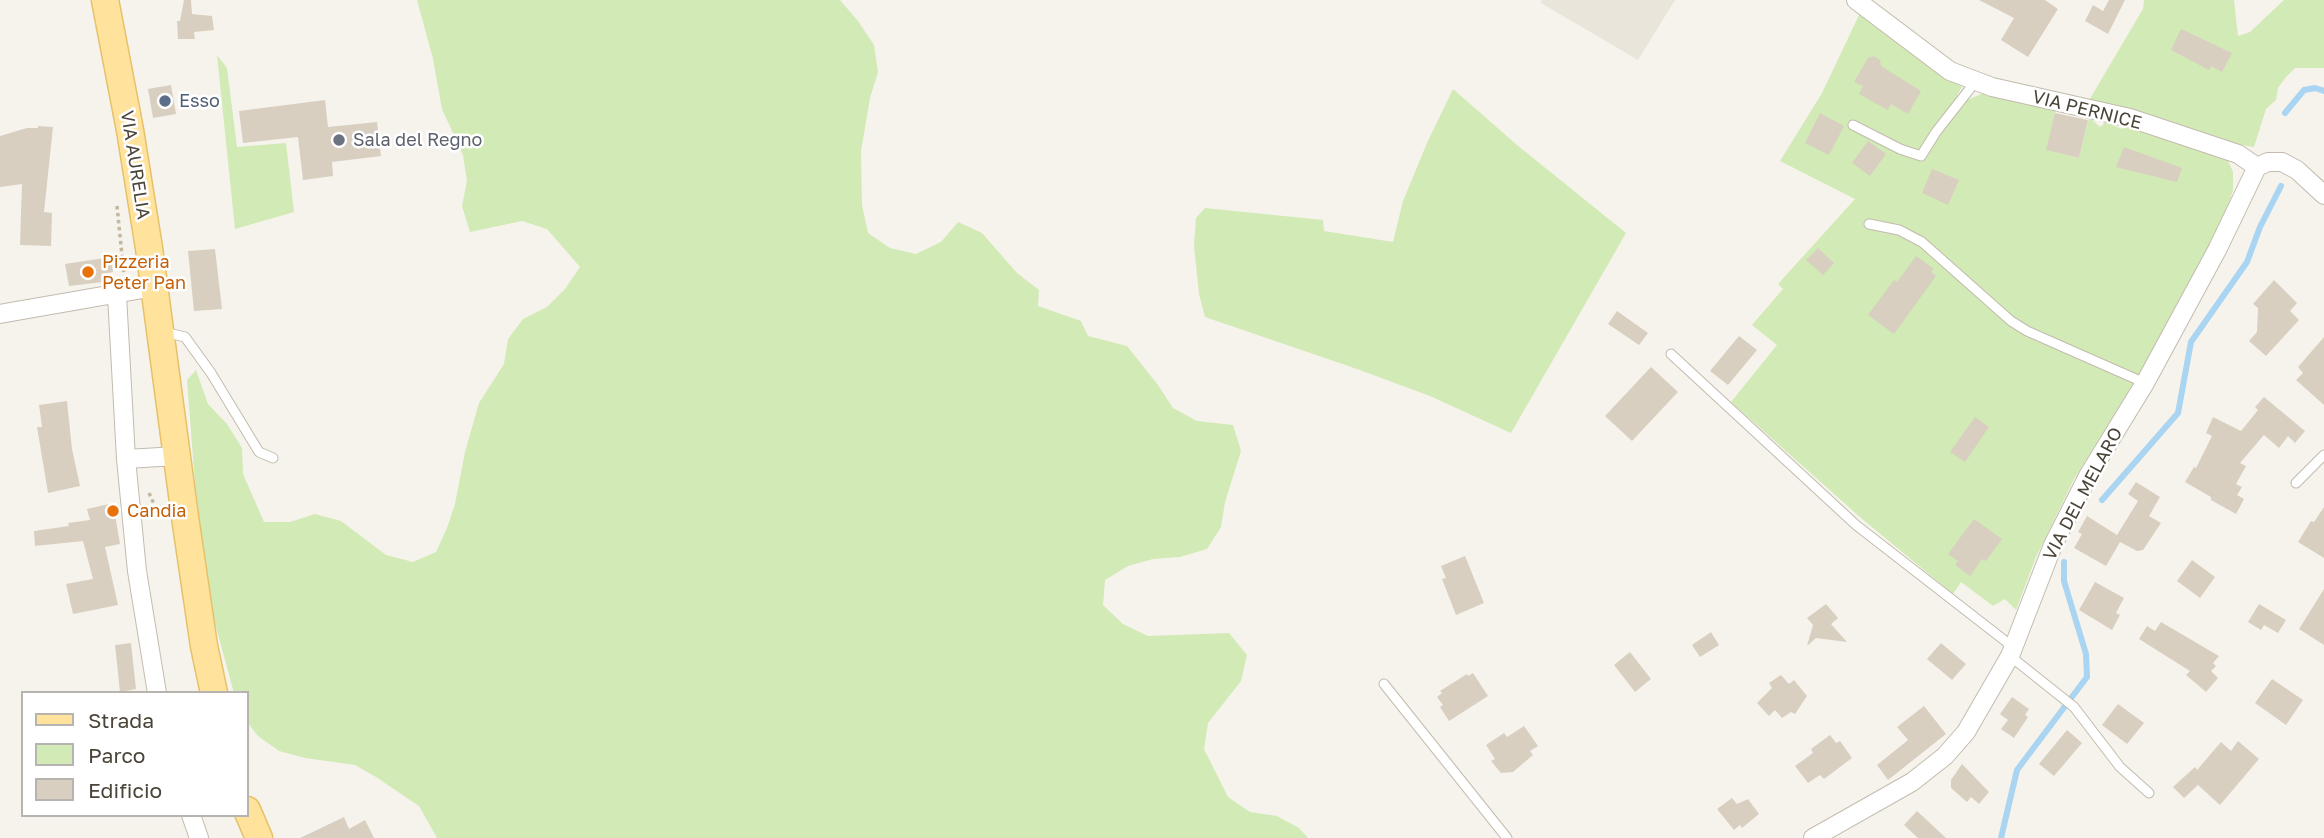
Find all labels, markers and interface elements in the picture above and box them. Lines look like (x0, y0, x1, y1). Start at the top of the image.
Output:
street label: VIA PERNICE (2030, 86, 2144, 134)
place label: Esso (179, 90, 220, 112)
marker: Esso (157, 93, 173, 109)
street label: VIA AURELIA (116, 109, 154, 221)
place label: Sala del Regno (353, 129, 482, 151)
marker: Sala del Regno (331, 132, 347, 148)
place label: Pizzeria Peter Pan (102, 251, 186, 294)
marker: Pizzeria Peter Pan (80, 264, 96, 280)
street label: VIA DEL MELARO (2039, 424, 2127, 564)
place label: Candia (127, 500, 187, 522)
marker: Candia (105, 503, 121, 519)
legend (21, 691, 248, 817)
text: Strada (88, 707, 154, 733)
text: Parco (88, 742, 145, 768)
text: Edificio (88, 777, 162, 803)

